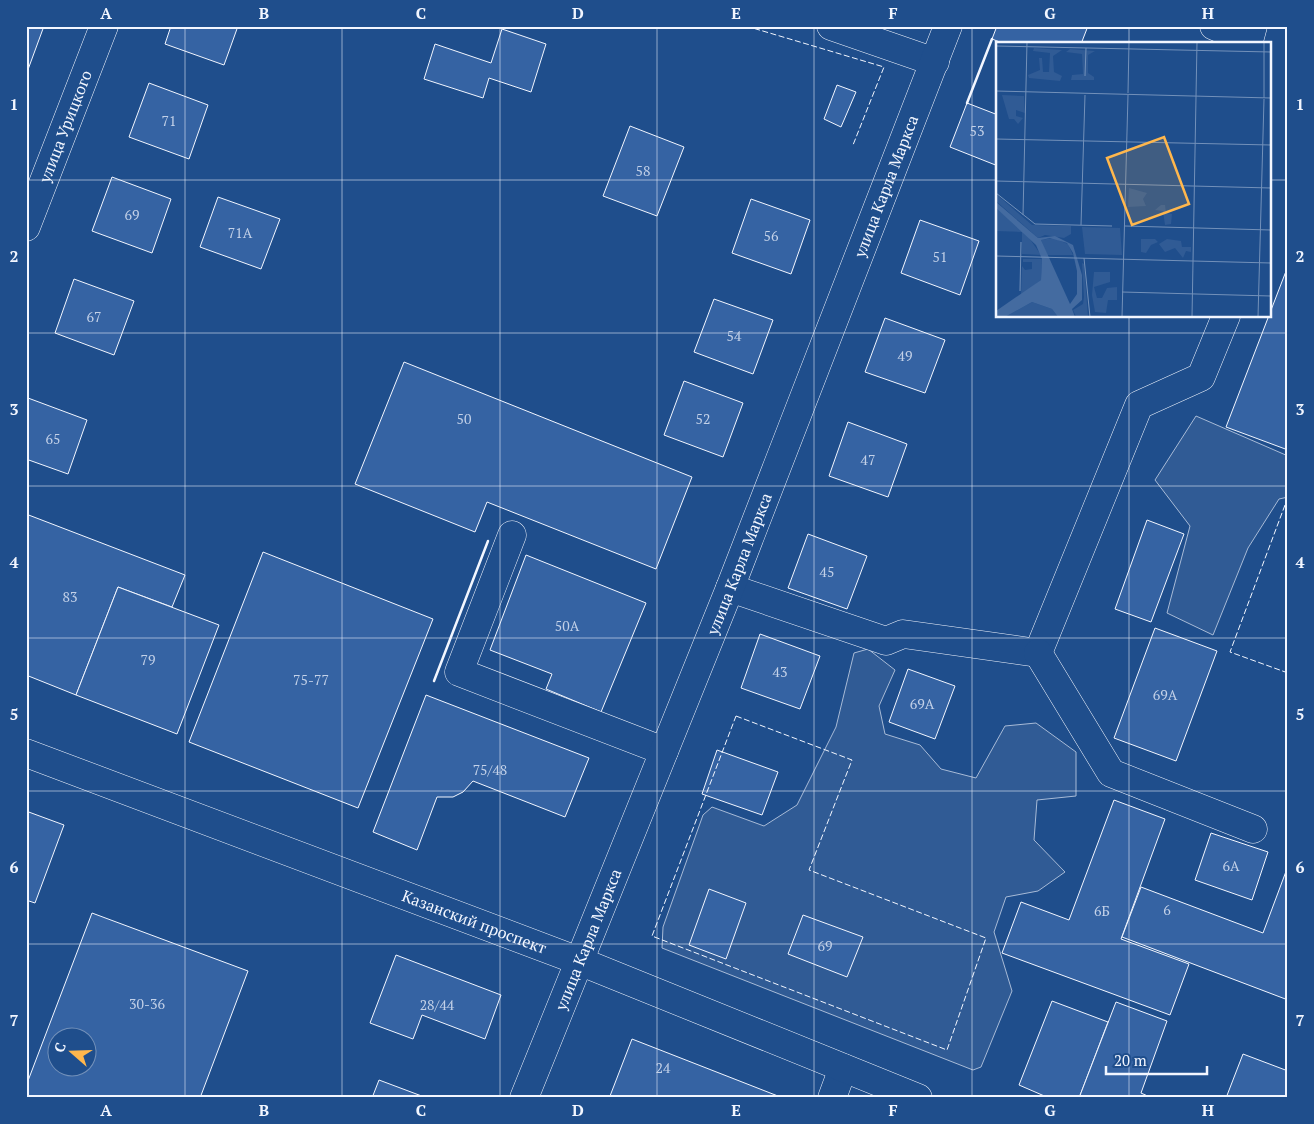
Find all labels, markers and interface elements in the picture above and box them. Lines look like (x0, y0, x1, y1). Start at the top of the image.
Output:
text: A (100, 2, 112, 24)
text: B (259, 2, 269, 24)
text: C (416, 2, 426, 24)
text: D (572, 2, 584, 24)
text: E (731, 2, 741, 24)
text: F (888, 2, 898, 24)
text: G (1044, 2, 1056, 24)
text: H (1202, 2, 1214, 24)
inset map (996, 42, 1272, 318)
street label: улица Урицкого (33, 67, 97, 187)
text: 1 (9, 93, 19, 115)
text: 1 (1295, 93, 1305, 115)
house number: 71 (162, 111, 176, 130)
street label: улица Карла Маркса (848, 112, 923, 261)
house number: 53 (970, 121, 984, 140)
house number: 58 (636, 161, 650, 180)
house number: 69 (125, 205, 139, 224)
house number: 71А (228, 223, 253, 242)
house number: 56 (764, 226, 779, 245)
text: 2 (9, 245, 19, 267)
text: 2 (1295, 245, 1305, 267)
house number: 51 (933, 247, 947, 266)
house number: 67 (87, 307, 101, 326)
house number: 54 (727, 326, 742, 345)
house number: 49 (898, 346, 912, 365)
text: 3 (9, 398, 19, 420)
text: 3 (1295, 398, 1305, 420)
house number: 50 (457, 409, 471, 428)
house number: 52 (696, 409, 710, 428)
house number: 65 (46, 429, 60, 448)
house number: 47 (861, 450, 875, 469)
street label: улица Карла Маркса (701, 489, 777, 639)
text: 4 (9, 551, 19, 573)
text: 4 (1295, 551, 1305, 573)
house number: 45 (820, 562, 834, 581)
house number: 83 (63, 587, 77, 606)
house number: 50А (555, 616, 580, 635)
house number: 79 (141, 650, 155, 669)
house number: 43 (773, 662, 787, 681)
house number: 75-77 (293, 670, 329, 689)
house number: 69А (1153, 685, 1178, 704)
house number: 69А (910, 694, 935, 713)
text: 5 (9, 703, 19, 725)
text: 5 (1295, 703, 1305, 725)
house number: 75/48 (473, 760, 507, 779)
text: 6 (9, 856, 19, 878)
house number: 6А (1222, 856, 1240, 875)
text: 6 (1295, 856, 1305, 878)
street label: улица Карла Маркса (549, 865, 627, 1014)
street label: Казанский проспект (399, 884, 550, 959)
house number: 6 (1163, 900, 1171, 919)
house number: 6Б (1094, 901, 1110, 920)
house number: 69 (818, 936, 832, 955)
house number: 30-36 (129, 994, 165, 1013)
house number: 28/44 (420, 995, 455, 1014)
text: 7 (9, 1009, 19, 1031)
text: 7 (1295, 1009, 1305, 1031)
north arrow (48, 1026, 98, 1076)
text: С (49, 1040, 70, 1055)
scale bar (1106, 1044, 1208, 1076)
text: 20 m (1114, 1050, 1147, 1070)
house number: 24 (656, 1058, 671, 1077)
text: A (100, 1099, 112, 1121)
text: B (259, 1099, 269, 1121)
text: C (416, 1099, 426, 1121)
text: D (572, 1099, 584, 1121)
text: E (731, 1099, 741, 1121)
text: F (888, 1099, 898, 1121)
text: G (1044, 1099, 1056, 1121)
text: H (1202, 1099, 1214, 1121)

